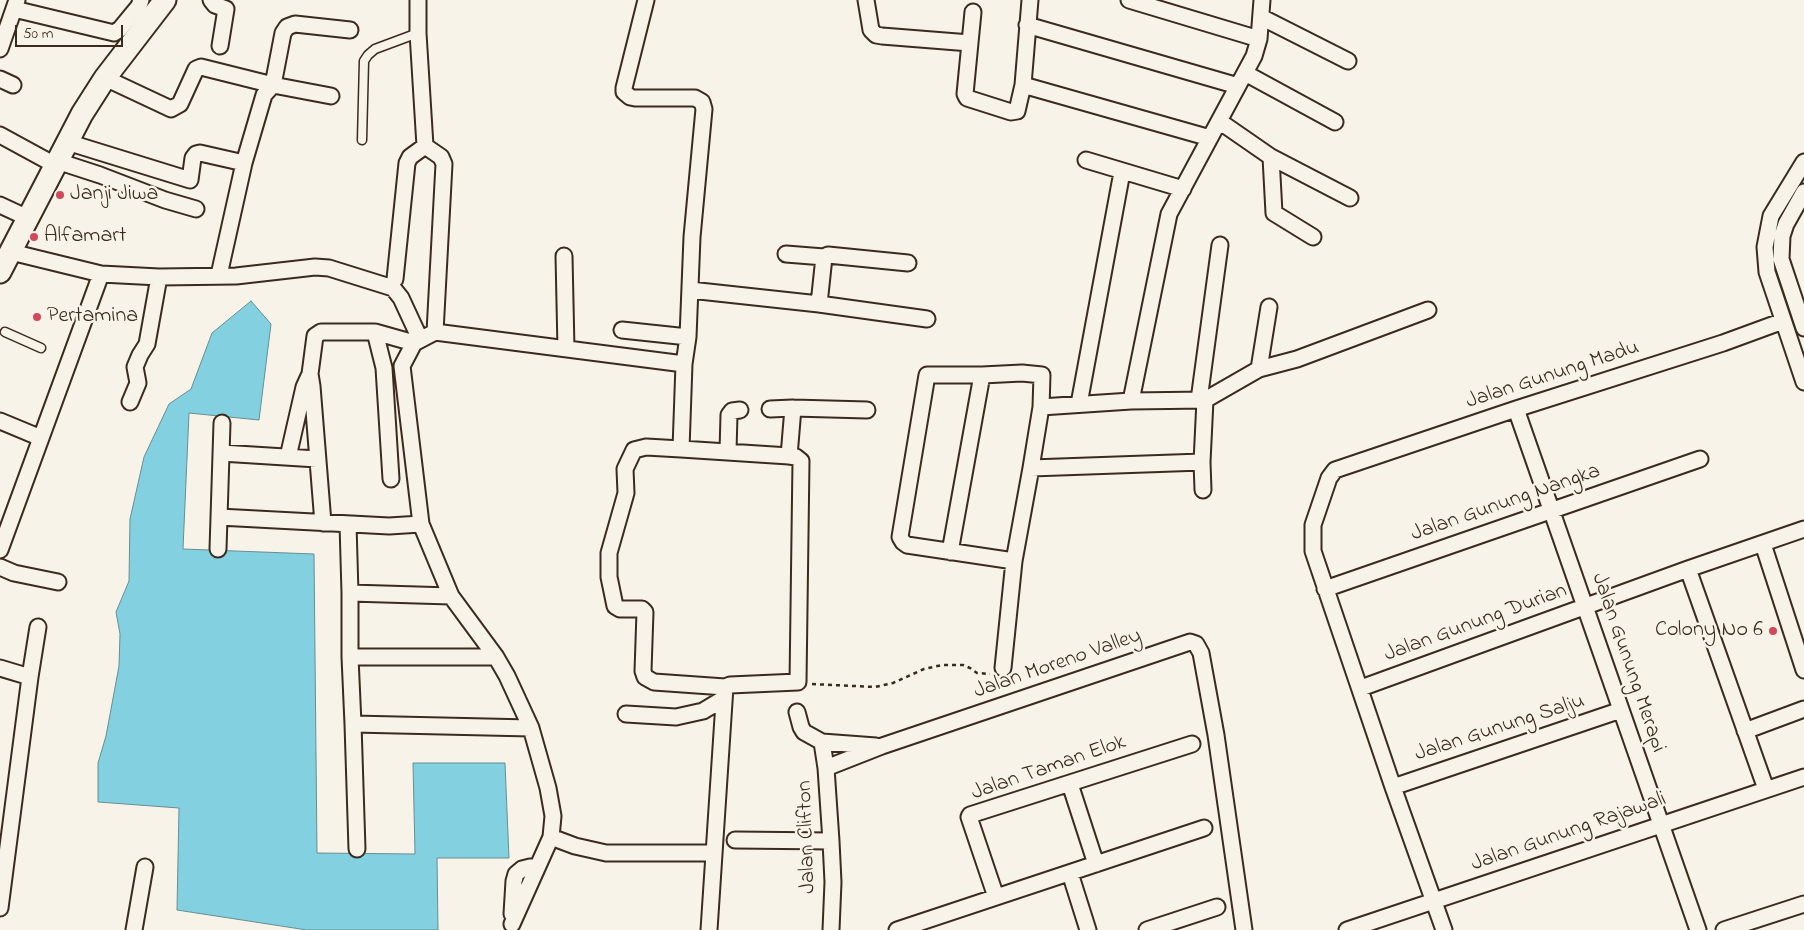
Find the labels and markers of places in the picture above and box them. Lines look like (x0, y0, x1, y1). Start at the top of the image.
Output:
place label: Janji Jiwa (70, 182, 158, 208)
marker: Janji Jiwa (54, 189, 66, 201)
place label: Alfamart (44, 224, 126, 250)
marker: Alfamart (28, 231, 40, 243)
place label: Pertamina (47, 304, 138, 330)
marker: Pertamina (31, 311, 43, 323)
place label: Colony No 6 (1655, 618, 1763, 644)
marker: Colony No 6 (1767, 625, 1779, 637)

